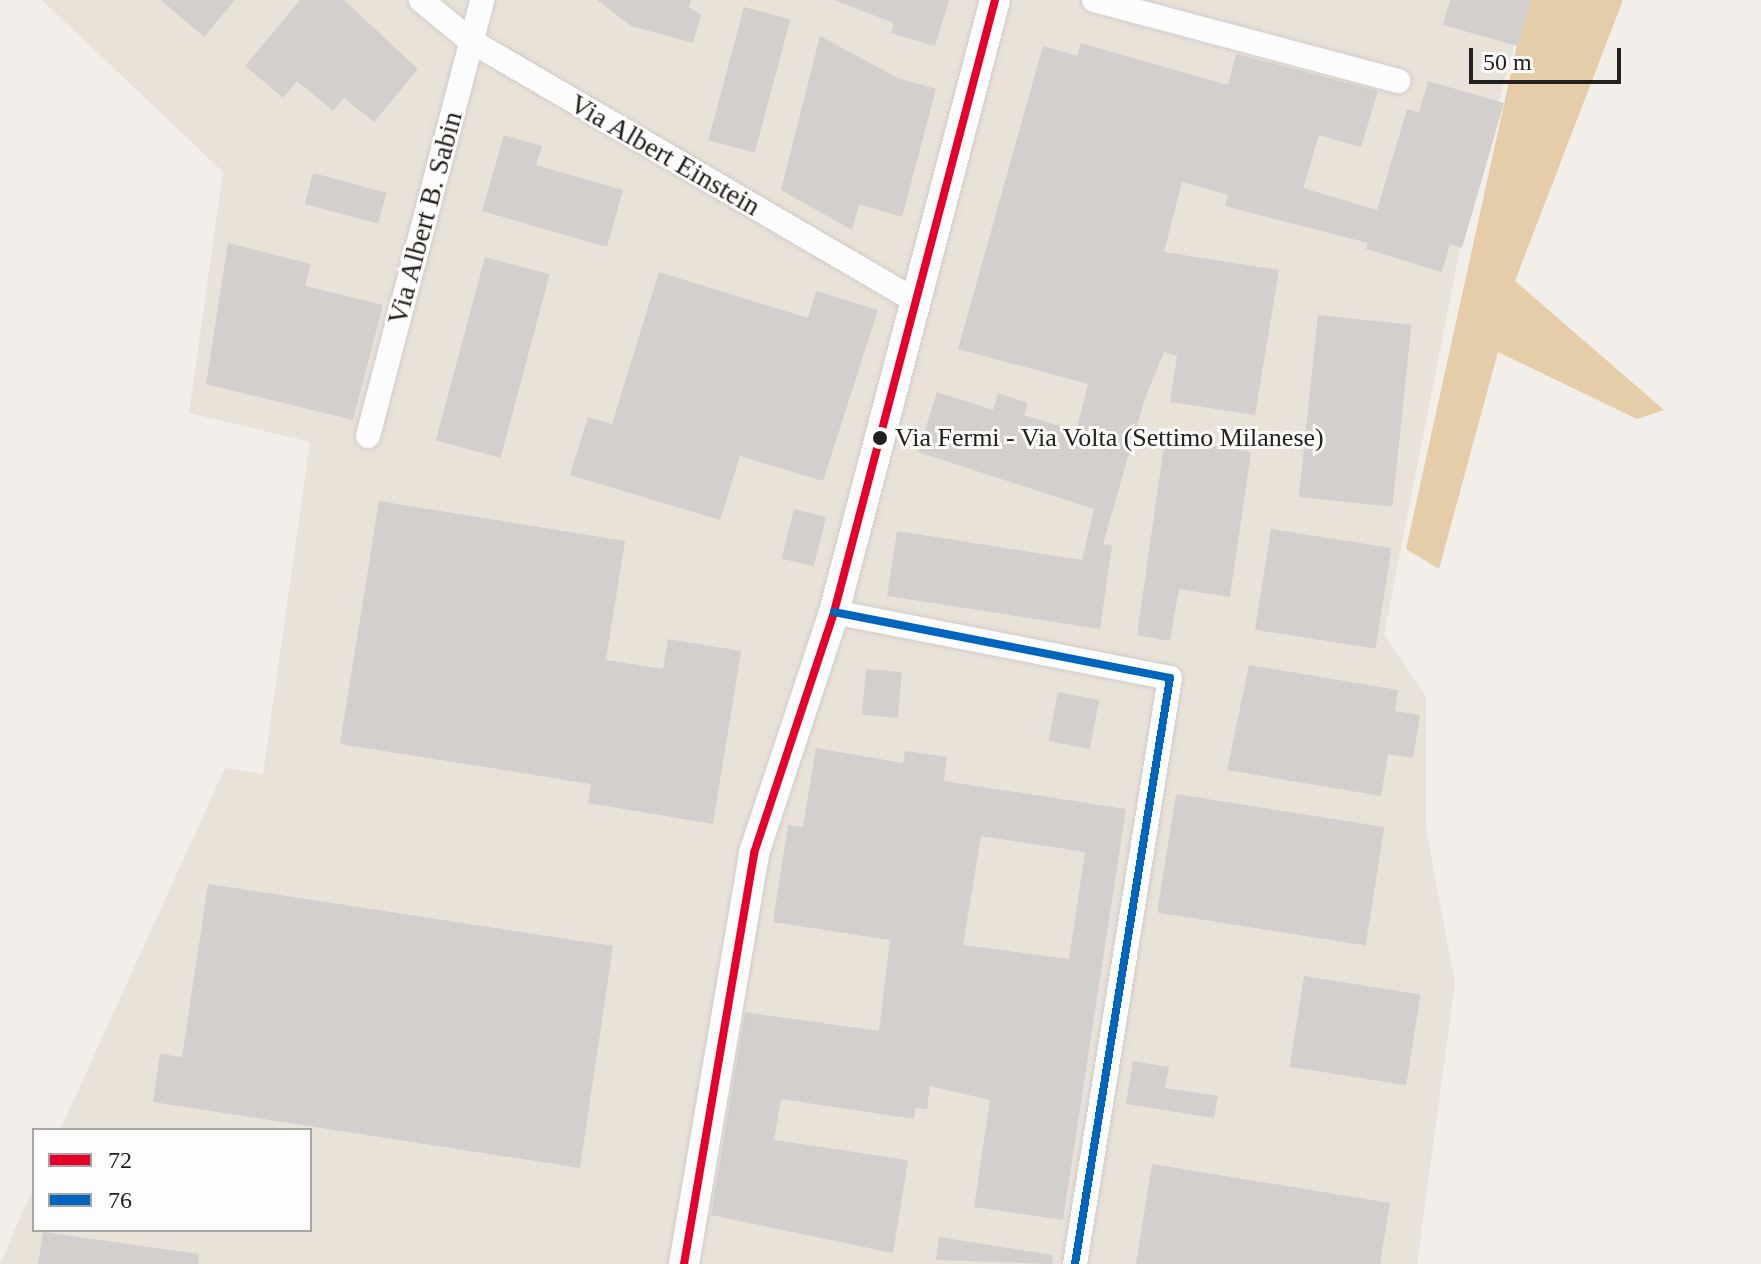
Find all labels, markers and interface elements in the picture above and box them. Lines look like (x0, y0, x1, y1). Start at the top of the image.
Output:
scale bar (1473, 32, 1625, 82)
text: 50 m (1483, 49, 1532, 75)
street label: Via Albert Einstein (563, 86, 767, 224)
street label: Via Albert B. Sabin (380, 107, 470, 329)
place label: Via Fermi - Via Volta (Settimo Milanese) (895, 422, 1325, 454)
marker: Via Fermi - Via Volta (Settimo Milanese) (872, 430, 888, 446)
legend (32, 1128, 312, 1232)
text: 72 (108, 1147, 132, 1173)
text: 76 (108, 1187, 132, 1213)

